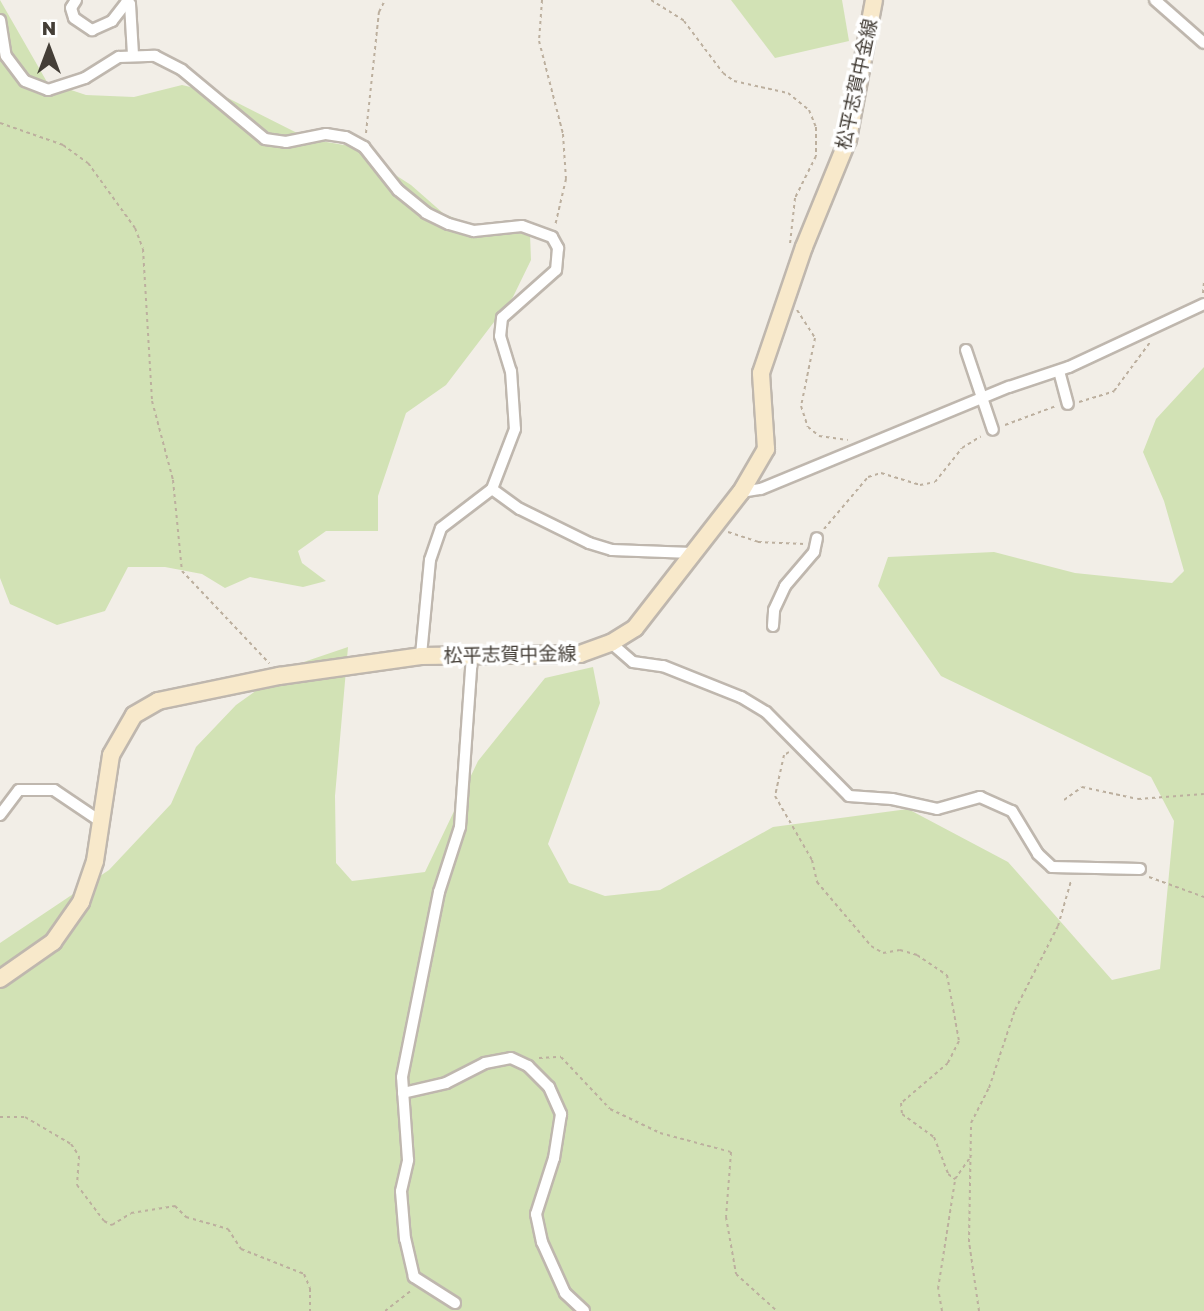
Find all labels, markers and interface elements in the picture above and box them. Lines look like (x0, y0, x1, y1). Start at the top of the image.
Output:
north arrow (14, 14, 84, 84)
text: N (42, 16, 56, 39)
street label: 松平志賀中金線 (831, 17, 881, 151)
street label: 松平志賀中金線 (443, 641, 577, 667)

